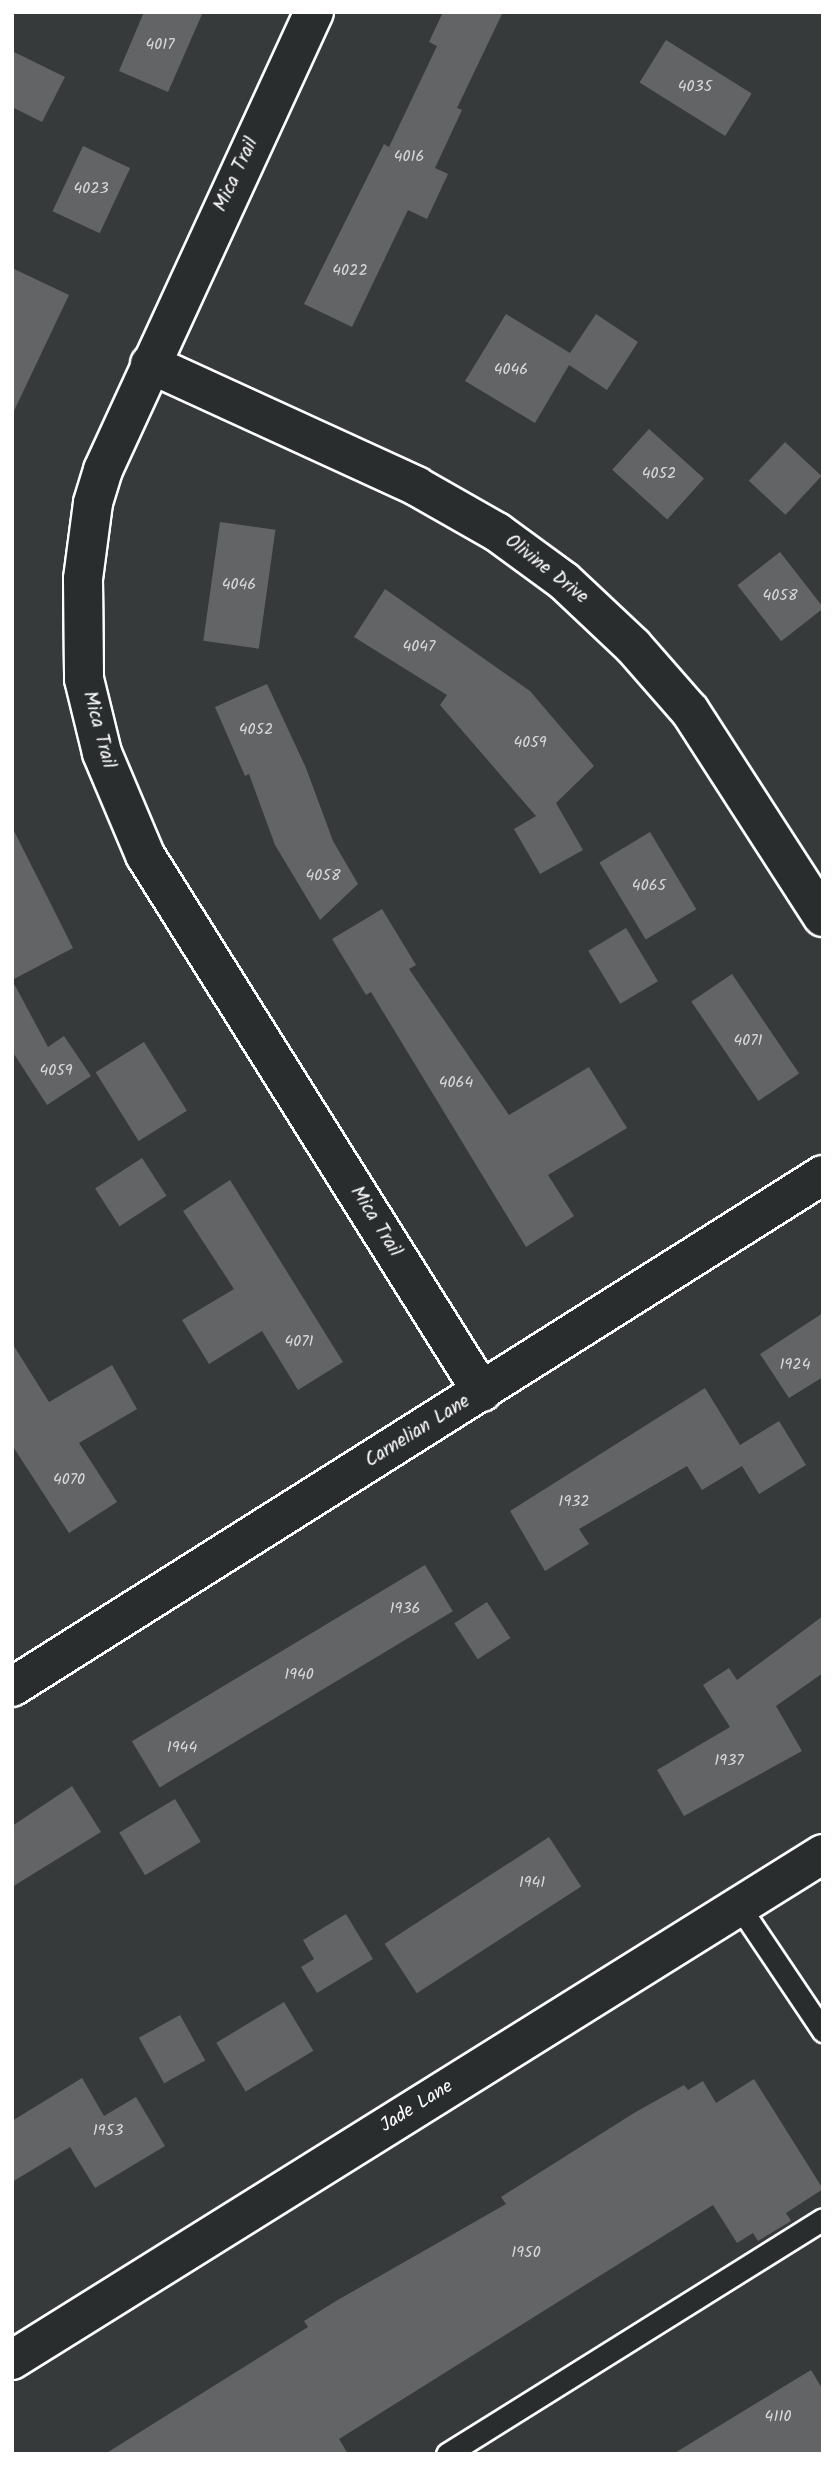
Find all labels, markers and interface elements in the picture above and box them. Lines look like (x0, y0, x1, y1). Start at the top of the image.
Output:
house number: 4017 (145, 35, 175, 55)
house number: 4035 (678, 77, 712, 97)
street label: Mica Trail (210, 134, 264, 216)
house number: 4016 (394, 147, 424, 167)
house number: 4023 (73, 179, 109, 199)
house number: 4022 (332, 261, 368, 281)
house number: 4046 (494, 360, 528, 380)
house number: 4052 (642, 464, 676, 484)
street label: Olivine Drive (500, 530, 592, 610)
house number: 4046 (222, 575, 256, 595)
house number: 4058 (762, 586, 798, 606)
house number: 4047 (402, 637, 436, 657)
street label: Mica Trail (77, 689, 119, 771)
house number: 4052 (239, 720, 273, 740)
house number: 4059 (513, 733, 547, 753)
house number: 4058 (305, 866, 341, 886)
house number: 4065 (632, 876, 666, 896)
house number: 4071 (733, 1031, 763, 1051)
house number: 4059 (39, 1061, 73, 1081)
house number: 4064 (439, 1073, 473, 1093)
street label: Mica Trail (344, 1182, 406, 1262)
house number: 4071 (284, 1332, 314, 1352)
house number: 1924 (780, 1355, 810, 1375)
street label: Carnelian Lane (361, 1391, 475, 1473)
house number: 4070 (53, 1470, 85, 1490)
house number: 1932 (558, 1492, 590, 1512)
house number: 1936 (390, 1599, 420, 1619)
house number: 1940 (284, 1665, 314, 1685)
house number: 1944 (167, 1738, 197, 1758)
house number: 1937 (714, 1751, 744, 1771)
house number: 1941 (519, 1873, 545, 1893)
street label: Jade Lane (376, 2076, 458, 2138)
house number: 1953 (93, 2121, 123, 2141)
house number: 1950 (511, 2243, 541, 2263)
house number: 4110 (765, 2407, 791, 2427)

